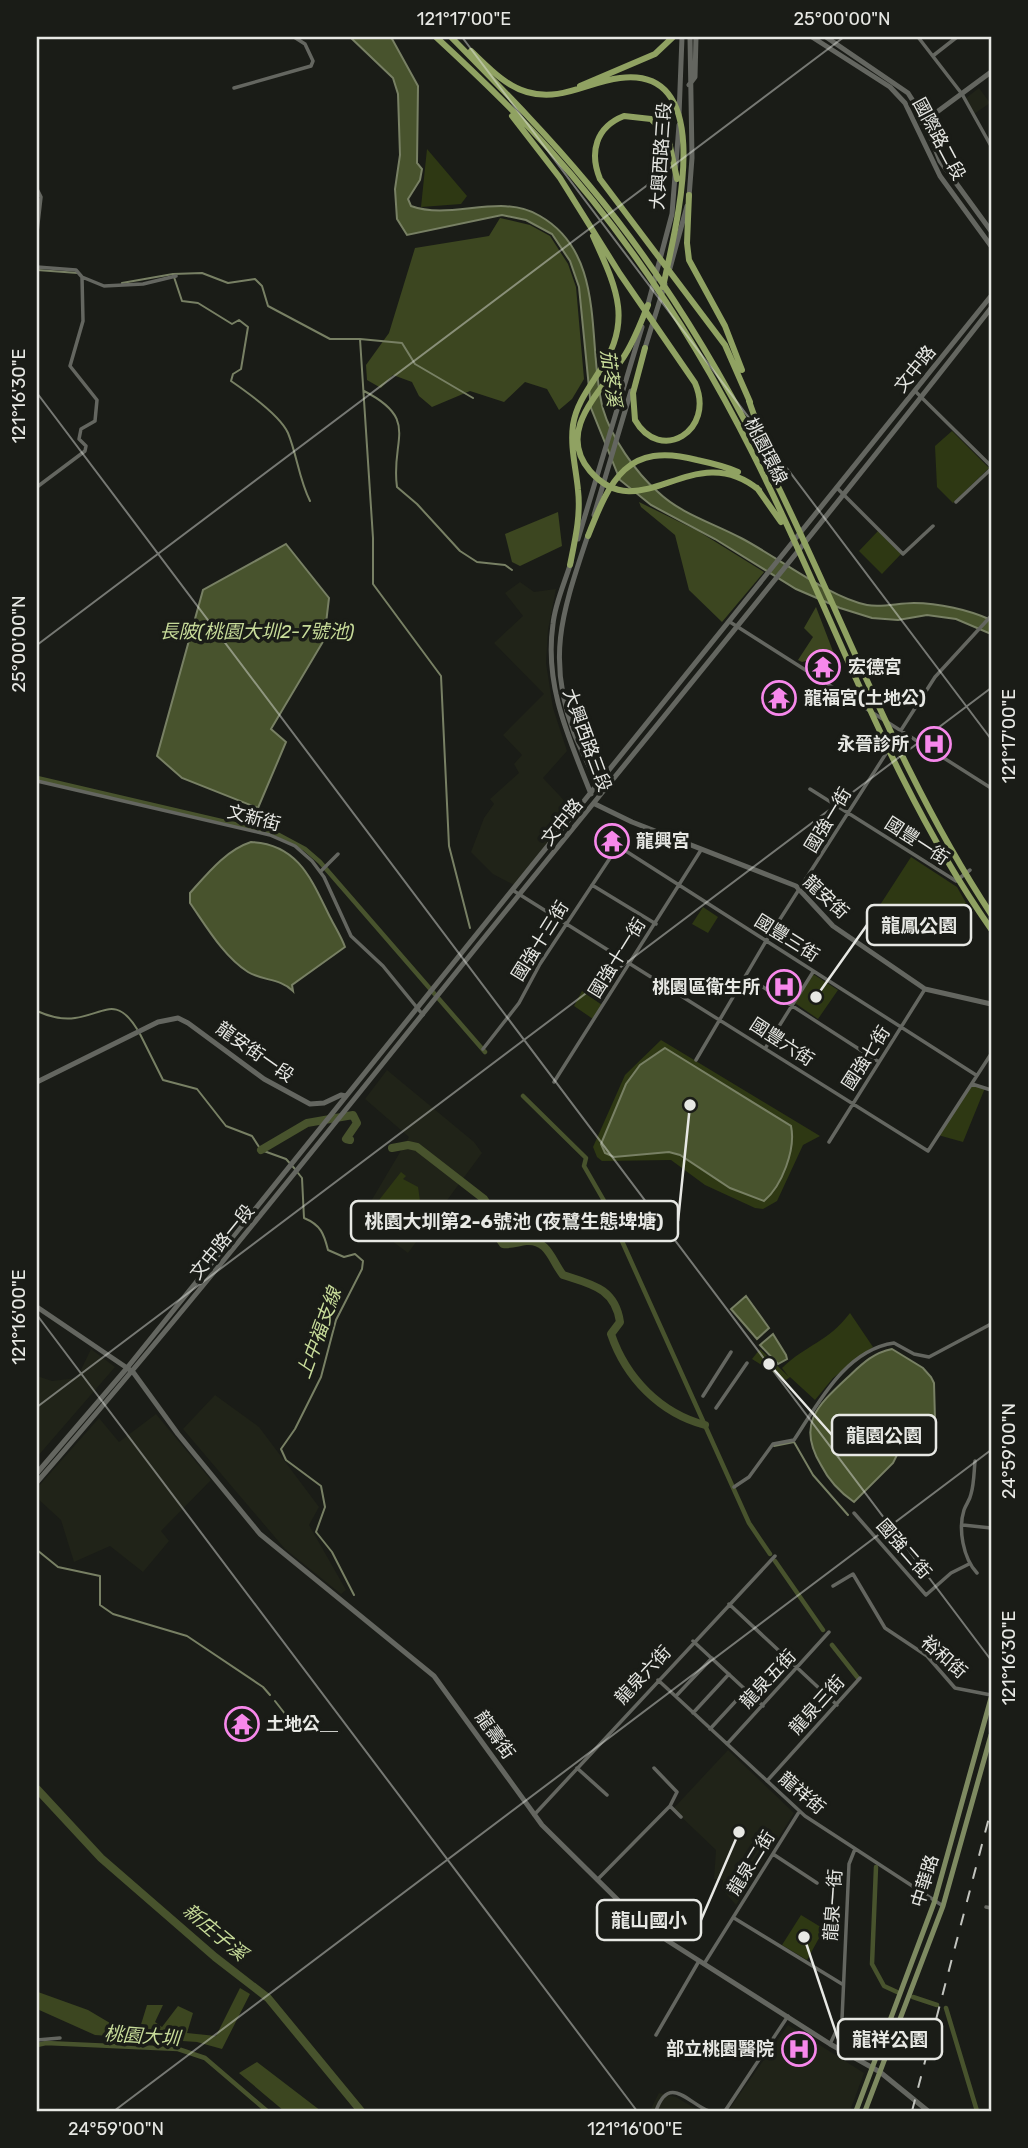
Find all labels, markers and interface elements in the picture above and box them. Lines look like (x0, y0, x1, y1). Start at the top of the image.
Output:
text: 121°17'00"E (417, 8, 511, 30)
text: 25°00'00"N (793, 8, 891, 30)
street label: 國際路二段 (908, 94, 970, 184)
street label: 大興西路三段 (646, 101, 676, 211)
street label: 文中路 (889, 341, 941, 397)
water label: 茄苳溪 (596, 348, 626, 411)
text: 121°16'30"E (8, 349, 30, 443)
street label: 桃園環線 (740, 414, 792, 488)
text: 25°00'00"N (8, 595, 30, 693)
water label: 長陂(桃園大圳2-7號池) (160, 620, 355, 643)
temple icon: 宏德宮 (804, 648, 842, 686)
place label: 宏德宮 (848, 656, 902, 678)
temple icon: 龍福宮(土地公) (760, 679, 798, 717)
street label: 大興西路三段 (558, 685, 616, 795)
place label: 龍福宮(土地公) (804, 687, 926, 709)
text: 121°17'00"E (998, 689, 1020, 783)
hospital icon: 永晉診所 (915, 725, 953, 763)
place label: 永晉診所 (837, 733, 909, 755)
street label: 國強一街 (800, 783, 856, 857)
street label: 文中路 (536, 794, 588, 850)
street label: 文新街 (225, 800, 283, 836)
street label: 國豐一街 (881, 812, 953, 870)
temple icon: 龍興宮 (593, 822, 631, 860)
place label: 龍興宮 (636, 830, 690, 852)
street label: 龍安街 (799, 871, 853, 923)
street label: 國強十三街 (507, 897, 573, 985)
callout: 龍鳳公園 (867, 905, 971, 945)
street label: 國豐三街 (751, 910, 823, 966)
street label: 國強十一街 (584, 914, 650, 1002)
text: 龍鳳公園 (881, 914, 957, 937)
hospital icon: 桃園區衛生所 (765, 968, 803, 1006)
place label: 桃園區衛生所 (652, 976, 760, 998)
street label: 國豐六街 (746, 1013, 818, 1071)
street label: 龍安街一段 (212, 1017, 298, 1087)
street label: 國強七街 (837, 1022, 895, 1094)
street label: 文中路一段 (185, 1200, 259, 1284)
callout: 桃園大圳第2-6號池 (夜鷺生態埤塘) (351, 1201, 678, 1241)
text: 桃園大圳第2-6號池 (夜鷺生態埤塘) (364, 1210, 664, 1233)
text: 121°16'00"E (8, 1269, 30, 1365)
water label: 上中福支線 (292, 1283, 347, 1382)
text: 24°59'00"N (998, 1403, 1020, 1499)
callout: 龍園公園 (832, 1415, 936, 1455)
text: 龍園公園 (846, 1424, 922, 1447)
street label: 國強二街 (872, 1515, 936, 1583)
text: 121°16'30"E (998, 1611, 1020, 1705)
street label: 裕和街 (916, 1631, 972, 1683)
street label: 龍泉六街 (610, 1641, 676, 1709)
street label: 龍泉五街 (735, 1645, 801, 1713)
street label: 龍泉三街 (785, 1671, 849, 1739)
temple icon: 土地公＿ (223, 1705, 261, 1743)
street label: 龍壽街 (471, 1707, 519, 1763)
place label: 土地公＿ (266, 1713, 338, 1735)
street label: 龍祥街 (774, 1767, 830, 1819)
street label: 龍泉二街 (723, 1827, 779, 1899)
street label: 中華路 (907, 1852, 943, 1910)
street label: 龍泉一街 (820, 1868, 846, 1942)
water label: 新庄子溪 (178, 1899, 254, 1967)
callout: 龍山國小 (597, 1900, 701, 1940)
text: 龍山國小 (611, 1909, 687, 1932)
callout: 龍祥公園 (838, 2019, 942, 2059)
water label: 桃園大圳 (103, 2022, 184, 2050)
text: 龍祥公園 (852, 2028, 928, 2051)
hospital icon: 部立桃園醫院 (780, 2030, 818, 2068)
place label: 部立桃園醫院 (666, 2038, 774, 2060)
text: 24°59'00"N (68, 2118, 164, 2140)
text: 121°16'00"E (587, 2118, 683, 2140)

